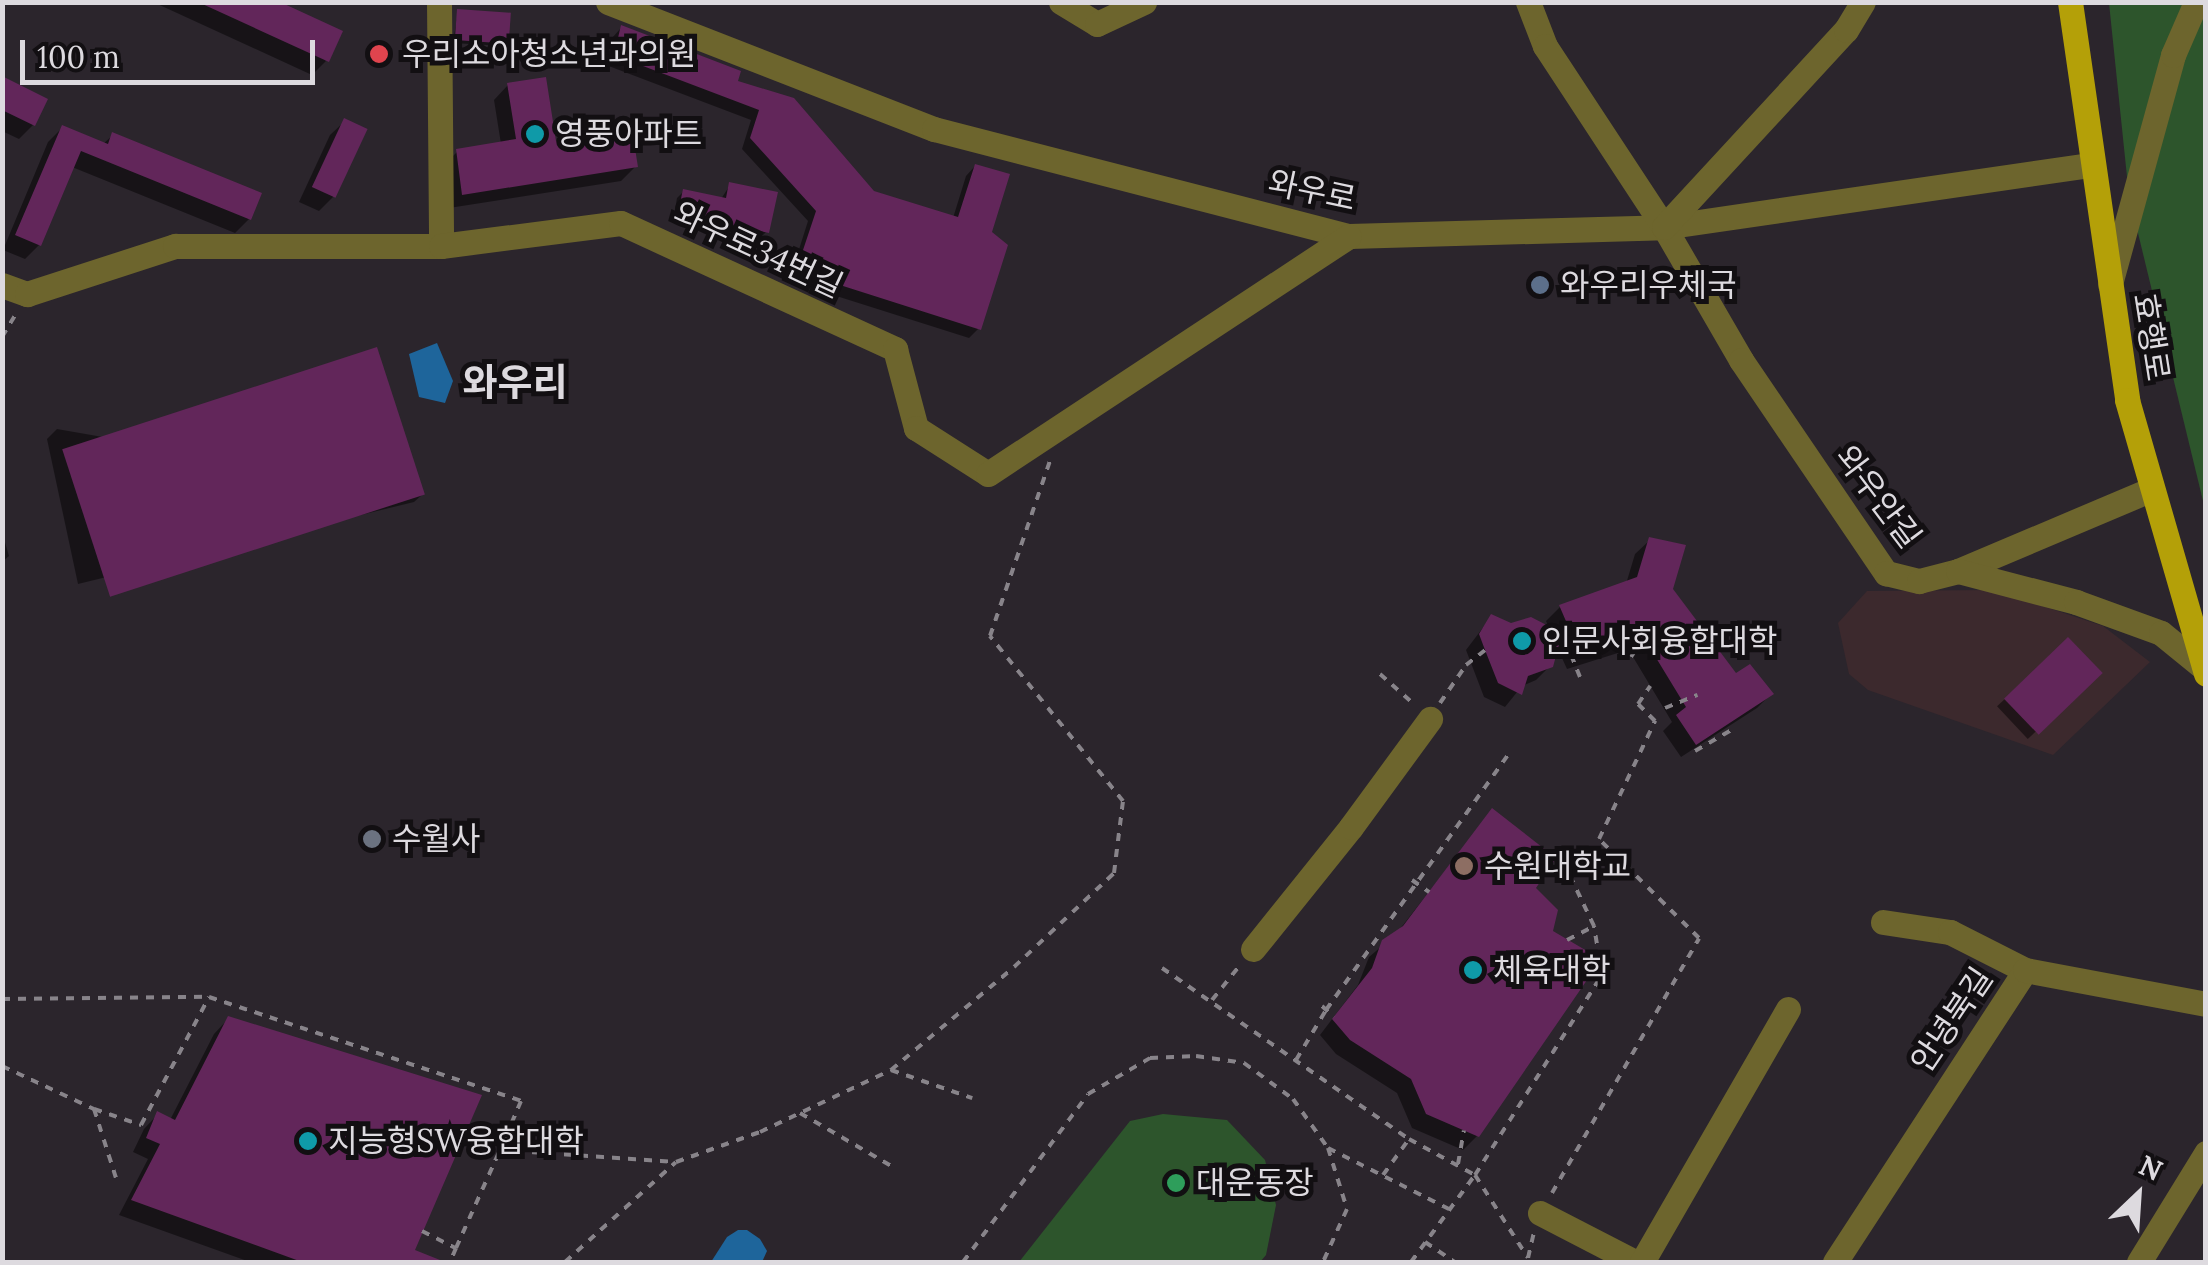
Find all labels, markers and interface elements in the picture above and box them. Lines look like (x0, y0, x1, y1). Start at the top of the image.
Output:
scale bar (25, 20, 320, 82)
place label: 우리소아청소년과의원 (402, 35, 696, 73)
text: 100 m (37, 38, 120, 76)
marker: 우리소아청소년과의원 (366, 41, 392, 67)
place label: 영풍아파트 (555, 115, 702, 153)
marker: 영풍아파트 (524, 123, 546, 145)
street label: 와우로 (1265, 163, 1359, 219)
street label: 와우로34번길 (667, 194, 849, 306)
place label: 와우리우체국 (1560, 266, 1737, 304)
marker: 와우리우체국 (1529, 274, 1551, 296)
street label: 효행로 (2125, 290, 2177, 384)
district label: 와우리 (463, 360, 567, 406)
street label: 와우안길 (1827, 438, 1929, 556)
place label: 인문사회융합대학 (1542, 622, 1778, 660)
marker: 인문사회융합대학 (1511, 630, 1533, 652)
place label: 수월사 (392, 820, 480, 858)
marker: 수월사 (361, 828, 383, 850)
place label: 수원대학교 (1484, 847, 1631, 885)
marker: 수원대학교 (1453, 855, 1475, 877)
place label: 체육대학 (1493, 951, 1611, 989)
marker: 체육대학 (1462, 959, 1484, 981)
street label: 안녕북길 (1903, 960, 2001, 1080)
place label: 지능형SW융합대학 (328, 1122, 584, 1160)
marker: 지능형SW융합대학 (297, 1130, 319, 1152)
north arrow (2088, 1145, 2188, 1245)
text: N (2133, 1147, 2168, 1189)
place label: 대운동장 (1196, 1164, 1314, 1202)
marker: 대운동장 (1165, 1172, 1187, 1194)

